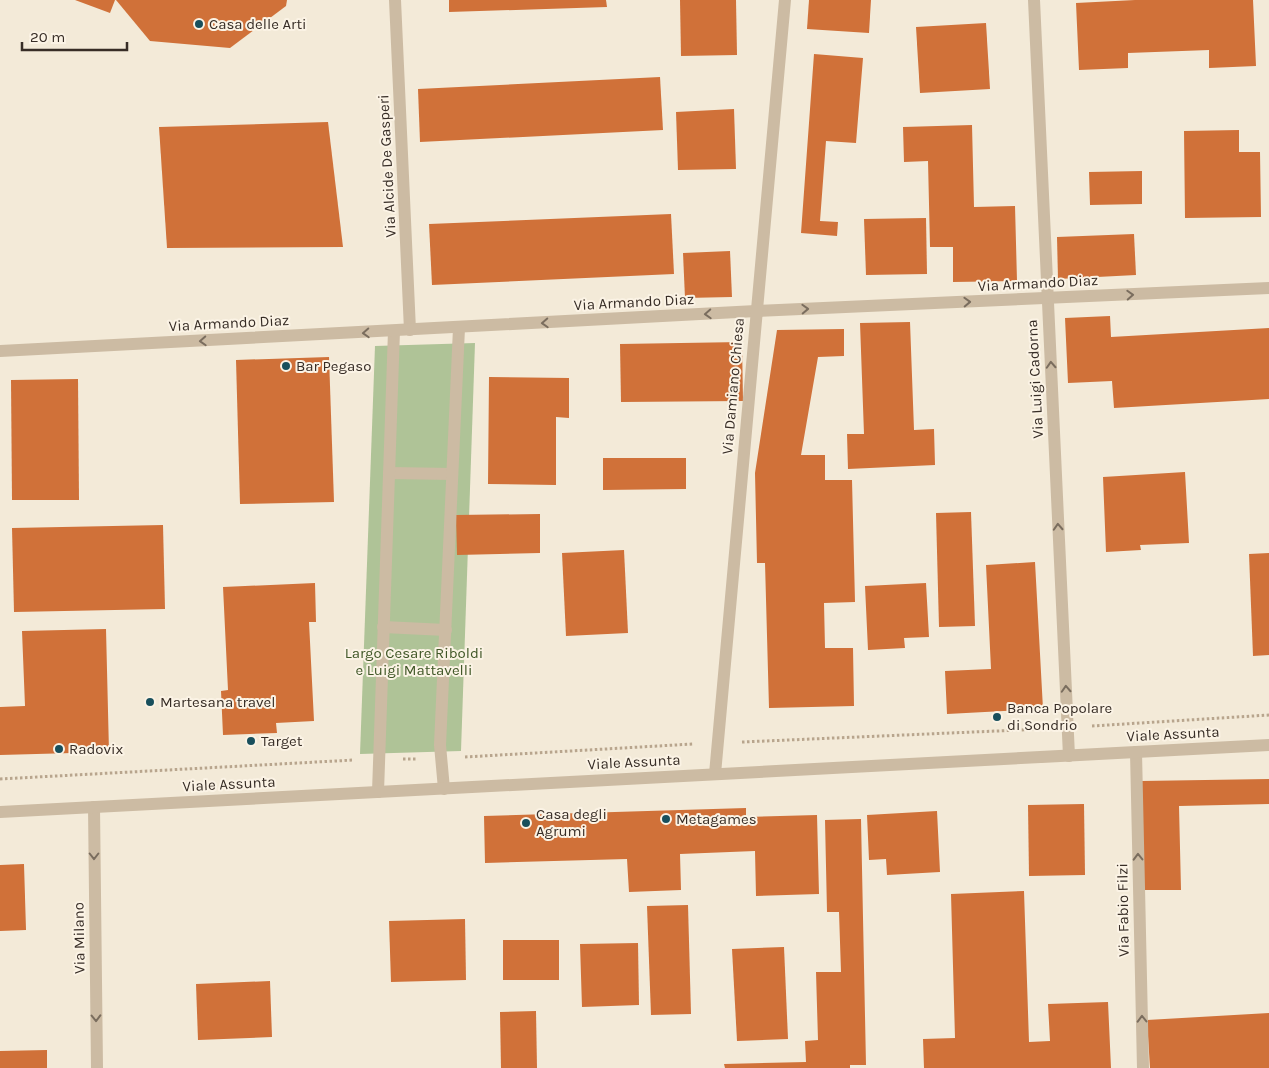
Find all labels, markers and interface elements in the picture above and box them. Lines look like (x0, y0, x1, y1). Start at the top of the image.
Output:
place label: Casa delle Arti (209, 15, 307, 33)
marker: Casa delle Arti (193, 18, 205, 30)
scale bar (22, 20, 128, 52)
text: 20 m (30, 28, 65, 46)
street label: Via Alcide De Gasperi (374, 94, 400, 238)
street label: Via Armando Diaz (977, 271, 1099, 295)
one-way arrow (1126, 289, 1134, 300)
street label: Via Armando Diaz (573, 290, 695, 314)
one-way arrow (964, 297, 972, 307)
one-way arrow (802, 304, 809, 314)
one-way arrow (703, 308, 711, 319)
street label: Via Armando Diaz (168, 311, 290, 335)
one-way arrow (541, 317, 549, 328)
street label: Via Damiano Chiesa (718, 317, 748, 455)
street label: Via Luigi Cadorna (1023, 319, 1047, 439)
one-way arrow (361, 327, 369, 338)
one-way arrow (199, 335, 207, 346)
place label: Bar Pegaso (296, 357, 371, 375)
marker: Bar Pegaso (280, 360, 292, 372)
one-way arrow (1045, 360, 1056, 368)
one-way arrow (1053, 523, 1064, 531)
park label: Largo Cesare Riboldi e Luigi Mattavelli (345, 644, 483, 679)
one-way arrow (1060, 685, 1071, 693)
place label: Martesana travel (160, 693, 276, 711)
marker: Martesana travel (144, 696, 156, 708)
place label: Banca Popolare di Sondrio (1007, 699, 1112, 734)
marker: Banca Popolare di Sondrio (991, 711, 1003, 723)
street label: Viale Assunta (1126, 723, 1220, 745)
place label: Target (261, 732, 303, 750)
marker: Target (245, 735, 257, 747)
place label: Radovix (69, 740, 124, 758)
marker: Radovix (53, 743, 65, 755)
street label: Viale Assunta (587, 751, 681, 773)
street label: Viale Assunta (182, 773, 276, 795)
place label: Casa degli Agrumi (536, 805, 607, 840)
place label: Metagames (676, 810, 757, 828)
marker: Metagames (660, 813, 672, 825)
marker: Casa degli Agrumi (520, 817, 532, 829)
one-way arrow (89, 852, 99, 860)
one-way arrow (1133, 853, 1144, 861)
street label: Via Fabio Filzi (1113, 863, 1133, 957)
street label: Via Milano (69, 902, 89, 974)
one-way arrow (91, 1015, 101, 1023)
one-way arrow (1137, 1015, 1147, 1023)

